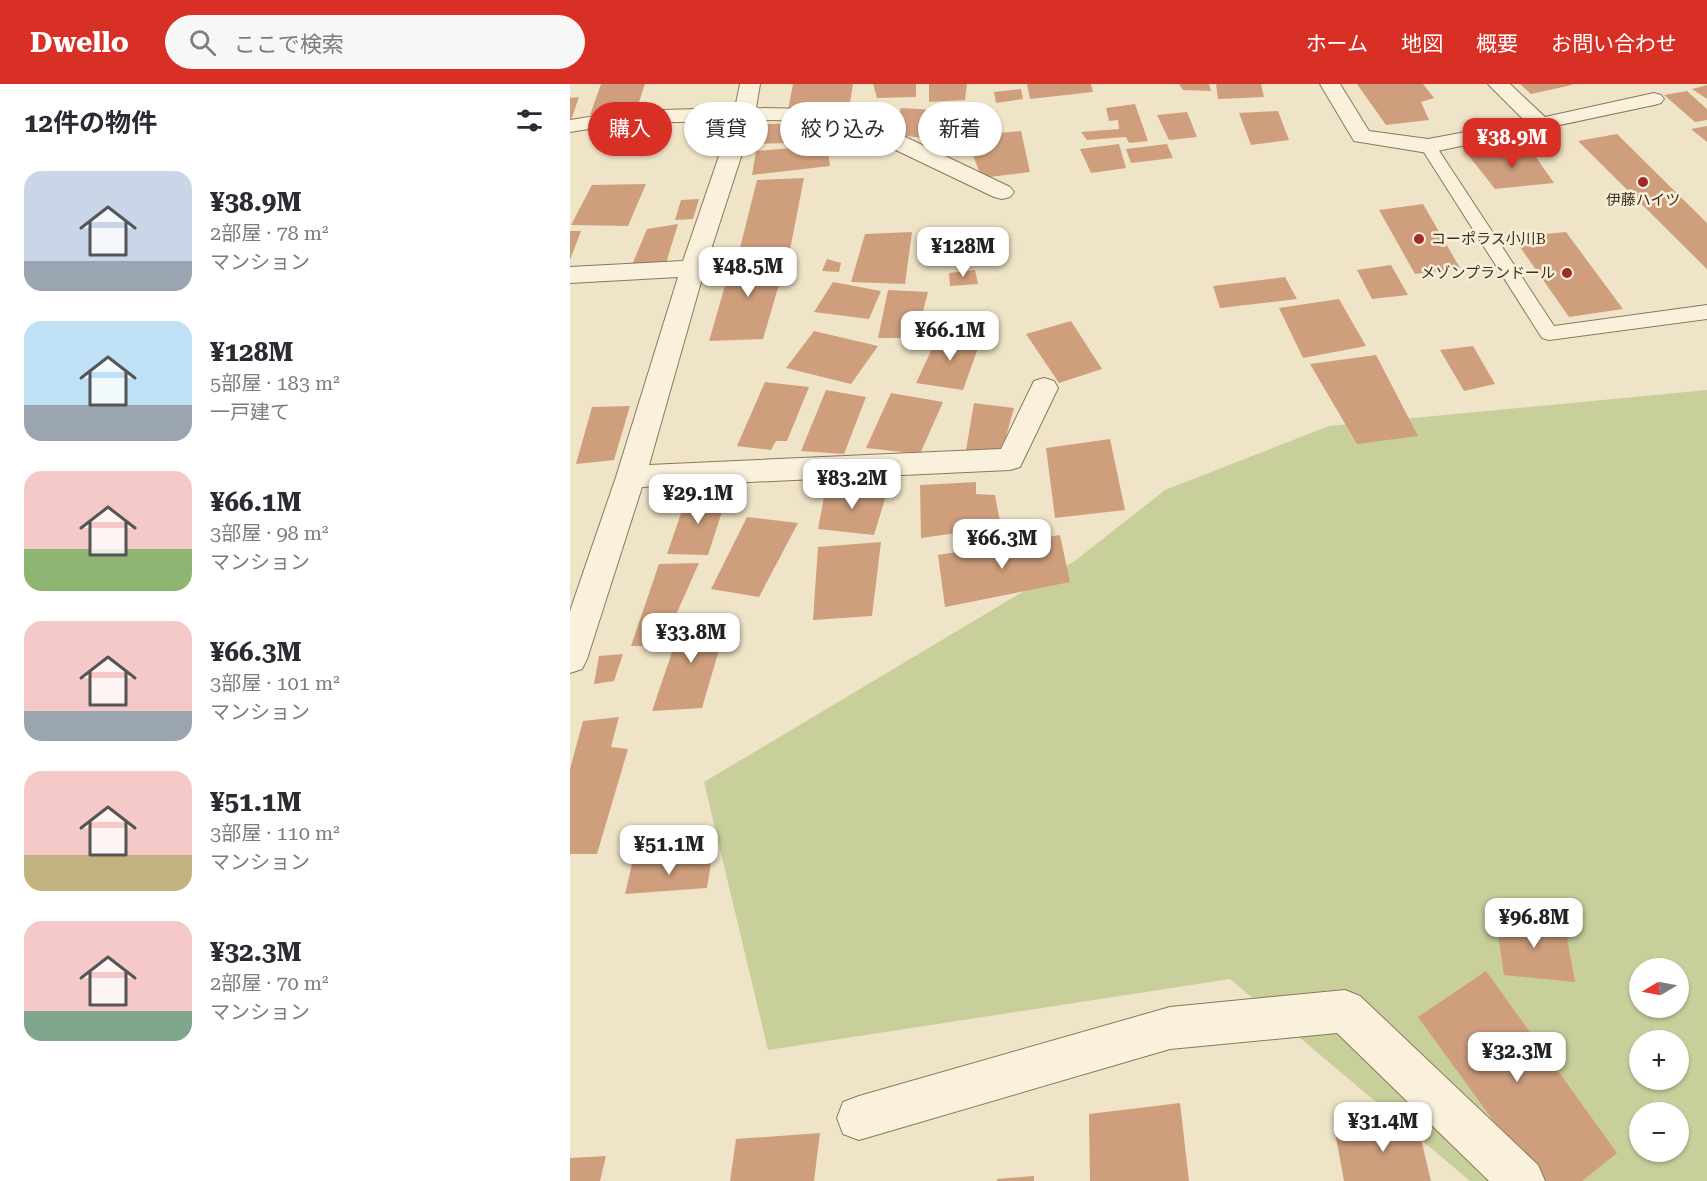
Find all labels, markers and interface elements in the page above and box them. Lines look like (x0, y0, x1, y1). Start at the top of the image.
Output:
search box (165, 15, 585, 69)
text: Dwello (30, 26, 129, 59)
icon: search (186, 26, 219, 59)
text: ここで検索 (234, 32, 344, 57)
text: ホーム (1306, 32, 1368, 56)
text: 地図 (1401, 32, 1443, 56)
text: 概要 (1476, 32, 1518, 56)
text: お問い合わせ (1551, 32, 1677, 56)
chip: 購入 (588, 102, 672, 156)
chip: 賃貸 (684, 102, 768, 156)
chip: 絞り込み (780, 102, 906, 156)
chip: 新着 (918, 102, 1002, 156)
icon: filters (513, 104, 546, 137)
text: 12件の物件 (24, 108, 157, 138)
pin: ¥38.9M (1463, 118, 1561, 169)
text: ¥38.9M (1477, 125, 1547, 149)
marker: 伊藤ハイツ (1636, 175, 1650, 189)
text: ¥38.9M (210, 187, 302, 217)
place label: 伊藤ハイツ (1606, 191, 1680, 209)
icon: home (72, 195, 144, 267)
text: 2部屋 · 78 m² (210, 221, 329, 245)
pin: ¥128M (921, 227, 1005, 278)
place label: コーポラス小川B (1431, 230, 1546, 248)
marker: コーポラス小川B (1412, 232, 1426, 246)
text: ¥128M (931, 234, 995, 258)
pin: ¥48.5M (699, 247, 797, 298)
text: マンション (210, 250, 310, 274)
text: ¥48.5M (713, 254, 783, 278)
place label: メゾンプランドール (1420, 264, 1555, 282)
marker: メゾンプランドール (1560, 266, 1574, 280)
pin: ¥66.1M (901, 311, 999, 362)
text: ¥66.1M (915, 318, 985, 342)
text: ¥128M (210, 337, 293, 367)
icon: home (72, 345, 144, 417)
text: 5部屋 · 183 m² (210, 371, 340, 395)
text: 一戸建て (210, 400, 290, 424)
pin: ¥83.2M (803, 459, 901, 510)
text: ¥83.2M (817, 466, 887, 490)
pin: ¥29.1M (649, 474, 747, 525)
text: ¥29.1M (663, 481, 733, 505)
text: ¥66.1M (210, 487, 302, 517)
icon: home (72, 495, 144, 567)
pin: ¥66.3M (953, 519, 1051, 570)
text: 3部屋 · 98 m² (210, 521, 329, 545)
text: ¥66.3M (967, 526, 1037, 550)
text: マンション (210, 550, 310, 574)
pin: ¥33.8M (642, 613, 740, 664)
text: ¥33.8M (656, 620, 726, 644)
text: ¥66.3M (210, 637, 302, 667)
icon: home (72, 645, 144, 717)
text: 3部屋 · 101 m² (210, 671, 340, 695)
text: マンション (210, 700, 310, 724)
text: ¥51.1M (210, 787, 302, 817)
icon: home (72, 795, 144, 867)
text: 3部屋 · 110 m² (210, 821, 340, 845)
pin: ¥51.1M (620, 825, 718, 876)
text: ¥51.1M (634, 832, 704, 856)
text: マンション (210, 850, 310, 874)
pin: ¥96.8M (1485, 898, 1583, 949)
text: ¥96.8M (1499, 905, 1569, 929)
text: ¥32.3M (210, 937, 302, 967)
icon: home (72, 945, 144, 1017)
north arrow (1629, 958, 1689, 1018)
map controls (1629, 958, 1689, 1162)
text: 2部屋 · 70 m² (210, 971, 329, 995)
text: マンション (210, 1000, 310, 1024)
button: + (1629, 1030, 1689, 1090)
pin: ¥32.3M (1468, 1032, 1566, 1083)
text: ¥32.3M (1482, 1039, 1552, 1063)
pin: ¥31.4M (1334, 1102, 1432, 1153)
button: − (1629, 1102, 1689, 1162)
text: ¥31.4M (1348, 1109, 1418, 1133)

